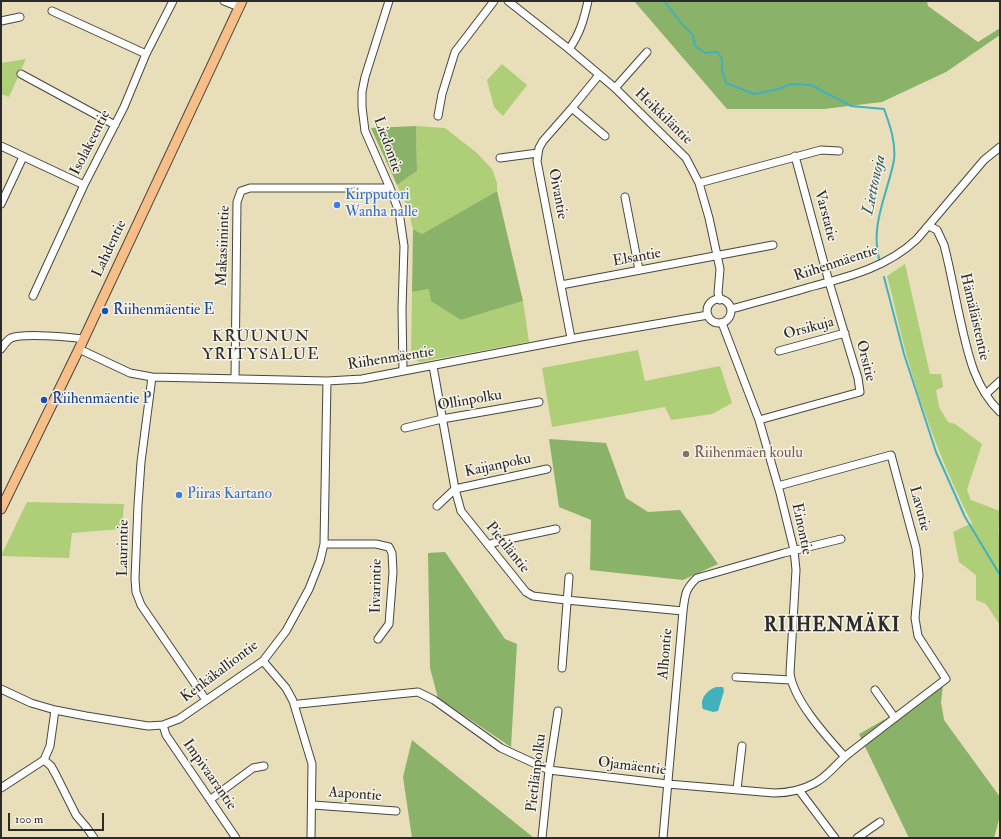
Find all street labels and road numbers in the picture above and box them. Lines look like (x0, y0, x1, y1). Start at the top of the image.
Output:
street label: Heikkiläntie (630, 85, 696, 149)
street label: Isolakeentie (67, 107, 115, 179)
street label: Liedontie (369, 114, 405, 176)
street label: Oivantie (543, 167, 571, 221)
street label: Varstatie (810, 188, 840, 244)
street label: Makasiinintie (214, 205, 234, 287)
street label: Lahdentie (89, 217, 131, 281)
street label: Riihenmäentie (792, 242, 880, 286)
street label: Elsantie (611, 245, 663, 271)
street label: Hämäläistentie (955, 271, 993, 363)
street label: Orsikuja (782, 314, 836, 344)
street label: Orsitie (851, 338, 879, 384)
street label: Riihenmäentie (346, 343, 436, 375)
street label: Ollinpolku (436, 387, 504, 415)
street label: Kaijanpoku (463, 450, 533, 482)
street label: Lavutie (904, 484, 934, 534)
street label: Einontie (787, 501, 815, 557)
street label: Laurintie (115, 519, 133, 577)
street label: Pietiläntie (481, 519, 533, 577)
street label: Iivarintie (368, 558, 386, 614)
street label: Alhontie (655, 628, 677, 680)
street label: Kenkäkalliontie (178, 637, 262, 707)
street label: Pietilänpolku (523, 733, 551, 813)
street label: Impivaarantie (178, 736, 240, 814)
street label: Ojamäentie (597, 754, 667, 780)
street label: Aapontie (328, 784, 382, 806)

